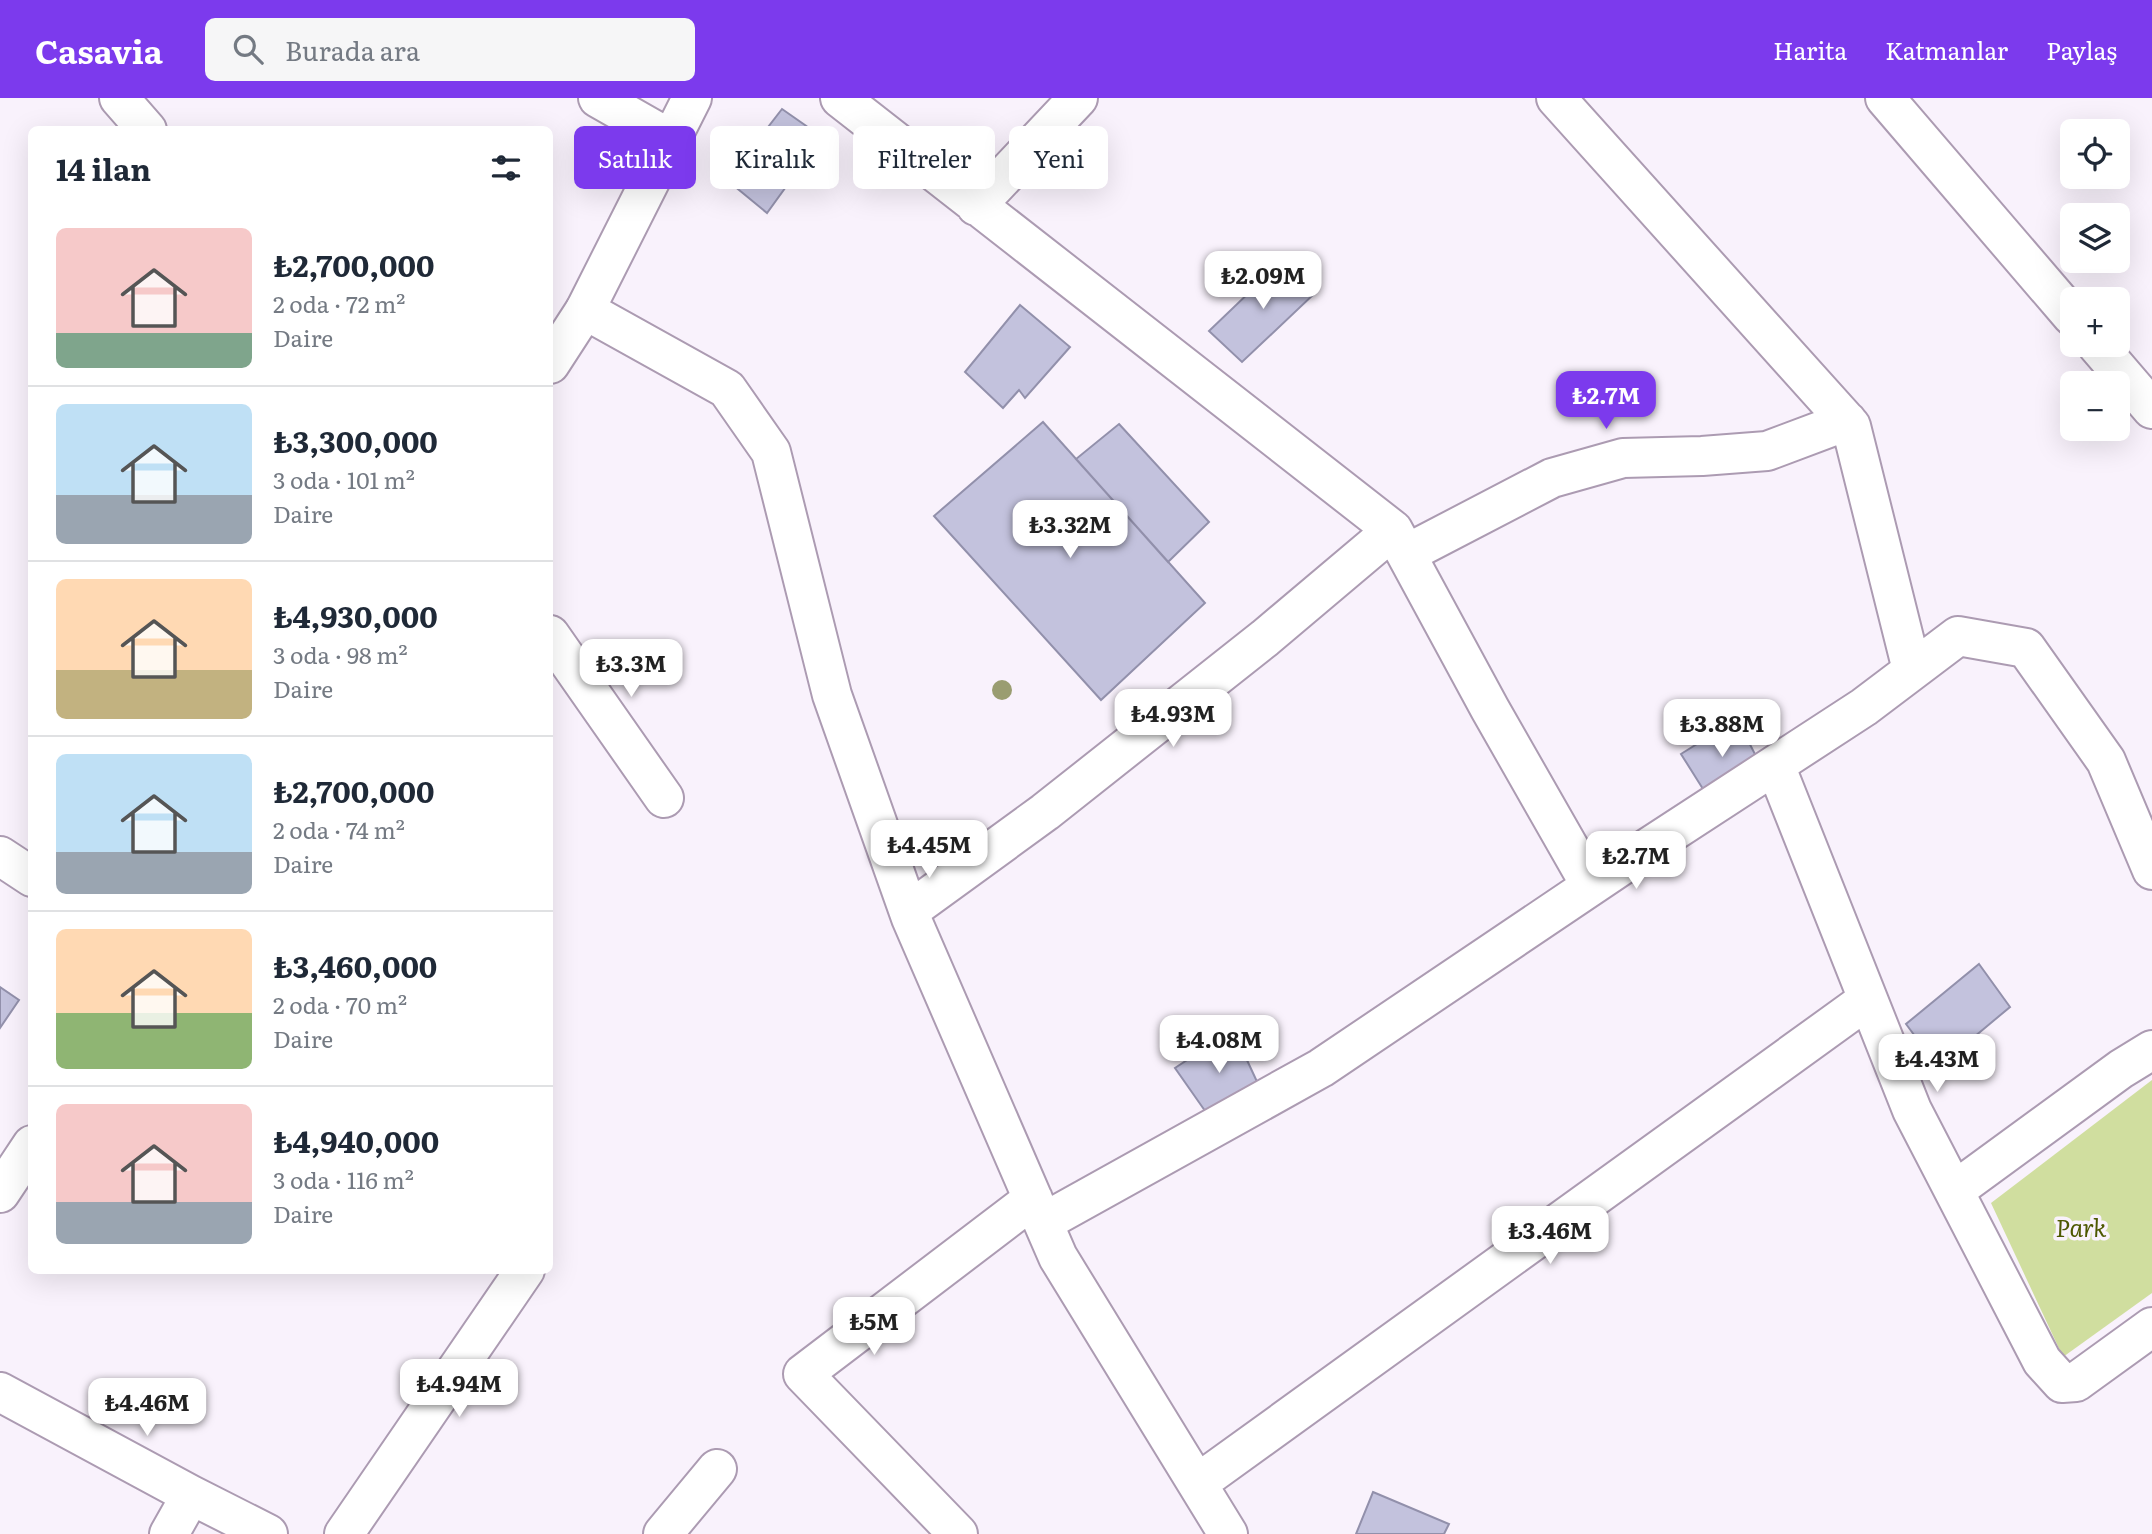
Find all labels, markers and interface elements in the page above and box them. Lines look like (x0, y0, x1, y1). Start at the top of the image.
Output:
search box (205, 18, 695, 81)
text: Casavia (35, 25, 163, 74)
icon: search (229, 30, 267, 68)
text: Burada ara (285, 30, 420, 69)
text: Harita (1773, 32, 1847, 67)
text: Katmanlar (1885, 32, 2008, 67)
text: Paylaş (2046, 32, 2117, 67)
map controls (2060, 119, 2130, 441)
button: locate (2060, 119, 2130, 189)
chip: Satılık (574, 126, 696, 189)
chip: Kiralık (710, 126, 839, 189)
chip: Filtreler (853, 126, 995, 189)
chip: Yeni (1009, 126, 1108, 189)
text: 14 ilan (56, 146, 151, 190)
icon: filters (487, 149, 525, 187)
button: layers (2060, 203, 2130, 273)
text: ₺2,700,000 (273, 242, 435, 286)
pin: ₺2.09M (1206, 252, 1320, 311)
icon: home (112, 256, 196, 340)
text: ₺2.09M (1221, 257, 1305, 291)
text: 2 oda · 72 m² (273, 286, 405, 320)
button: + (2060, 287, 2130, 357)
text: Daire (273, 320, 333, 354)
button: − (2060, 371, 2130, 441)
pin: ₺2.7M (1557, 372, 1655, 431)
text: ₺2.7M (1572, 377, 1640, 411)
text: ₺3,300,000 (273, 418, 438, 462)
icon: home (112, 432, 196, 516)
text: 3 oda · 101 m² (273, 462, 415, 496)
text: Daire (273, 496, 333, 530)
pin: ₺3.32M (1013, 500, 1127, 560)
text: ₺3.32M (1029, 506, 1111, 540)
text: ₺4,930,000 (273, 593, 438, 637)
icon: home (112, 607, 196, 691)
text: 3 oda · 98 m² (273, 637, 408, 671)
pin: ₺3.3M (582, 640, 680, 699)
text: ₺3.3M (596, 645, 666, 679)
text: Daire (273, 671, 333, 705)
pin: ₺4.93M (1116, 690, 1230, 749)
text: ₺4.93M (1131, 695, 1215, 729)
pin: ₺3.88M (1665, 700, 1779, 759)
text: ₺3.88M (1679, 705, 1765, 739)
text: ₺2,700,000 (273, 768, 435, 812)
icon: home (112, 782, 196, 866)
text: 2 oda · 74 m² (273, 812, 405, 846)
pin: ₺4.45M (872, 820, 986, 880)
text: ₺4.45M (887, 826, 971, 860)
pin: ₺2.7M (1587, 832, 1685, 891)
text: ₺2.7M (1602, 837, 1670, 871)
text: Daire (273, 846, 333, 880)
text: ₺3,460,000 (273, 943, 437, 987)
icon: home (112, 957, 196, 1041)
text: 2 oda · 70 m² (273, 987, 407, 1021)
pin: ₺4.08M (1162, 1016, 1276, 1075)
text: Daire (273, 1021, 333, 1055)
text: ₺4.08M (1176, 1021, 1262, 1055)
pin: ₺4.43M (1880, 1034, 1994, 1094)
text: ₺4.43M (1894, 1040, 1980, 1074)
text: ₺4,940,000 (273, 1118, 439, 1162)
icon: home (112, 1132, 196, 1216)
text: 3 oda · 116 m² (273, 1162, 414, 1196)
text: Daire (273, 1196, 333, 1230)
pin: ₺3.46M (1493, 1206, 1607, 1266)
park label: Park (2056, 1209, 2107, 1244)
text: ₺3.46M (1508, 1212, 1592, 1246)
pin: ₺5M (840, 1298, 908, 1357)
text: ₺5M (849, 1303, 899, 1337)
pin: ₺4.94M (402, 1360, 516, 1419)
text: ₺4.94M (416, 1365, 502, 1399)
pin: ₺4.46M (90, 1378, 204, 1438)
text: ₺4.46M (104, 1384, 190, 1418)

